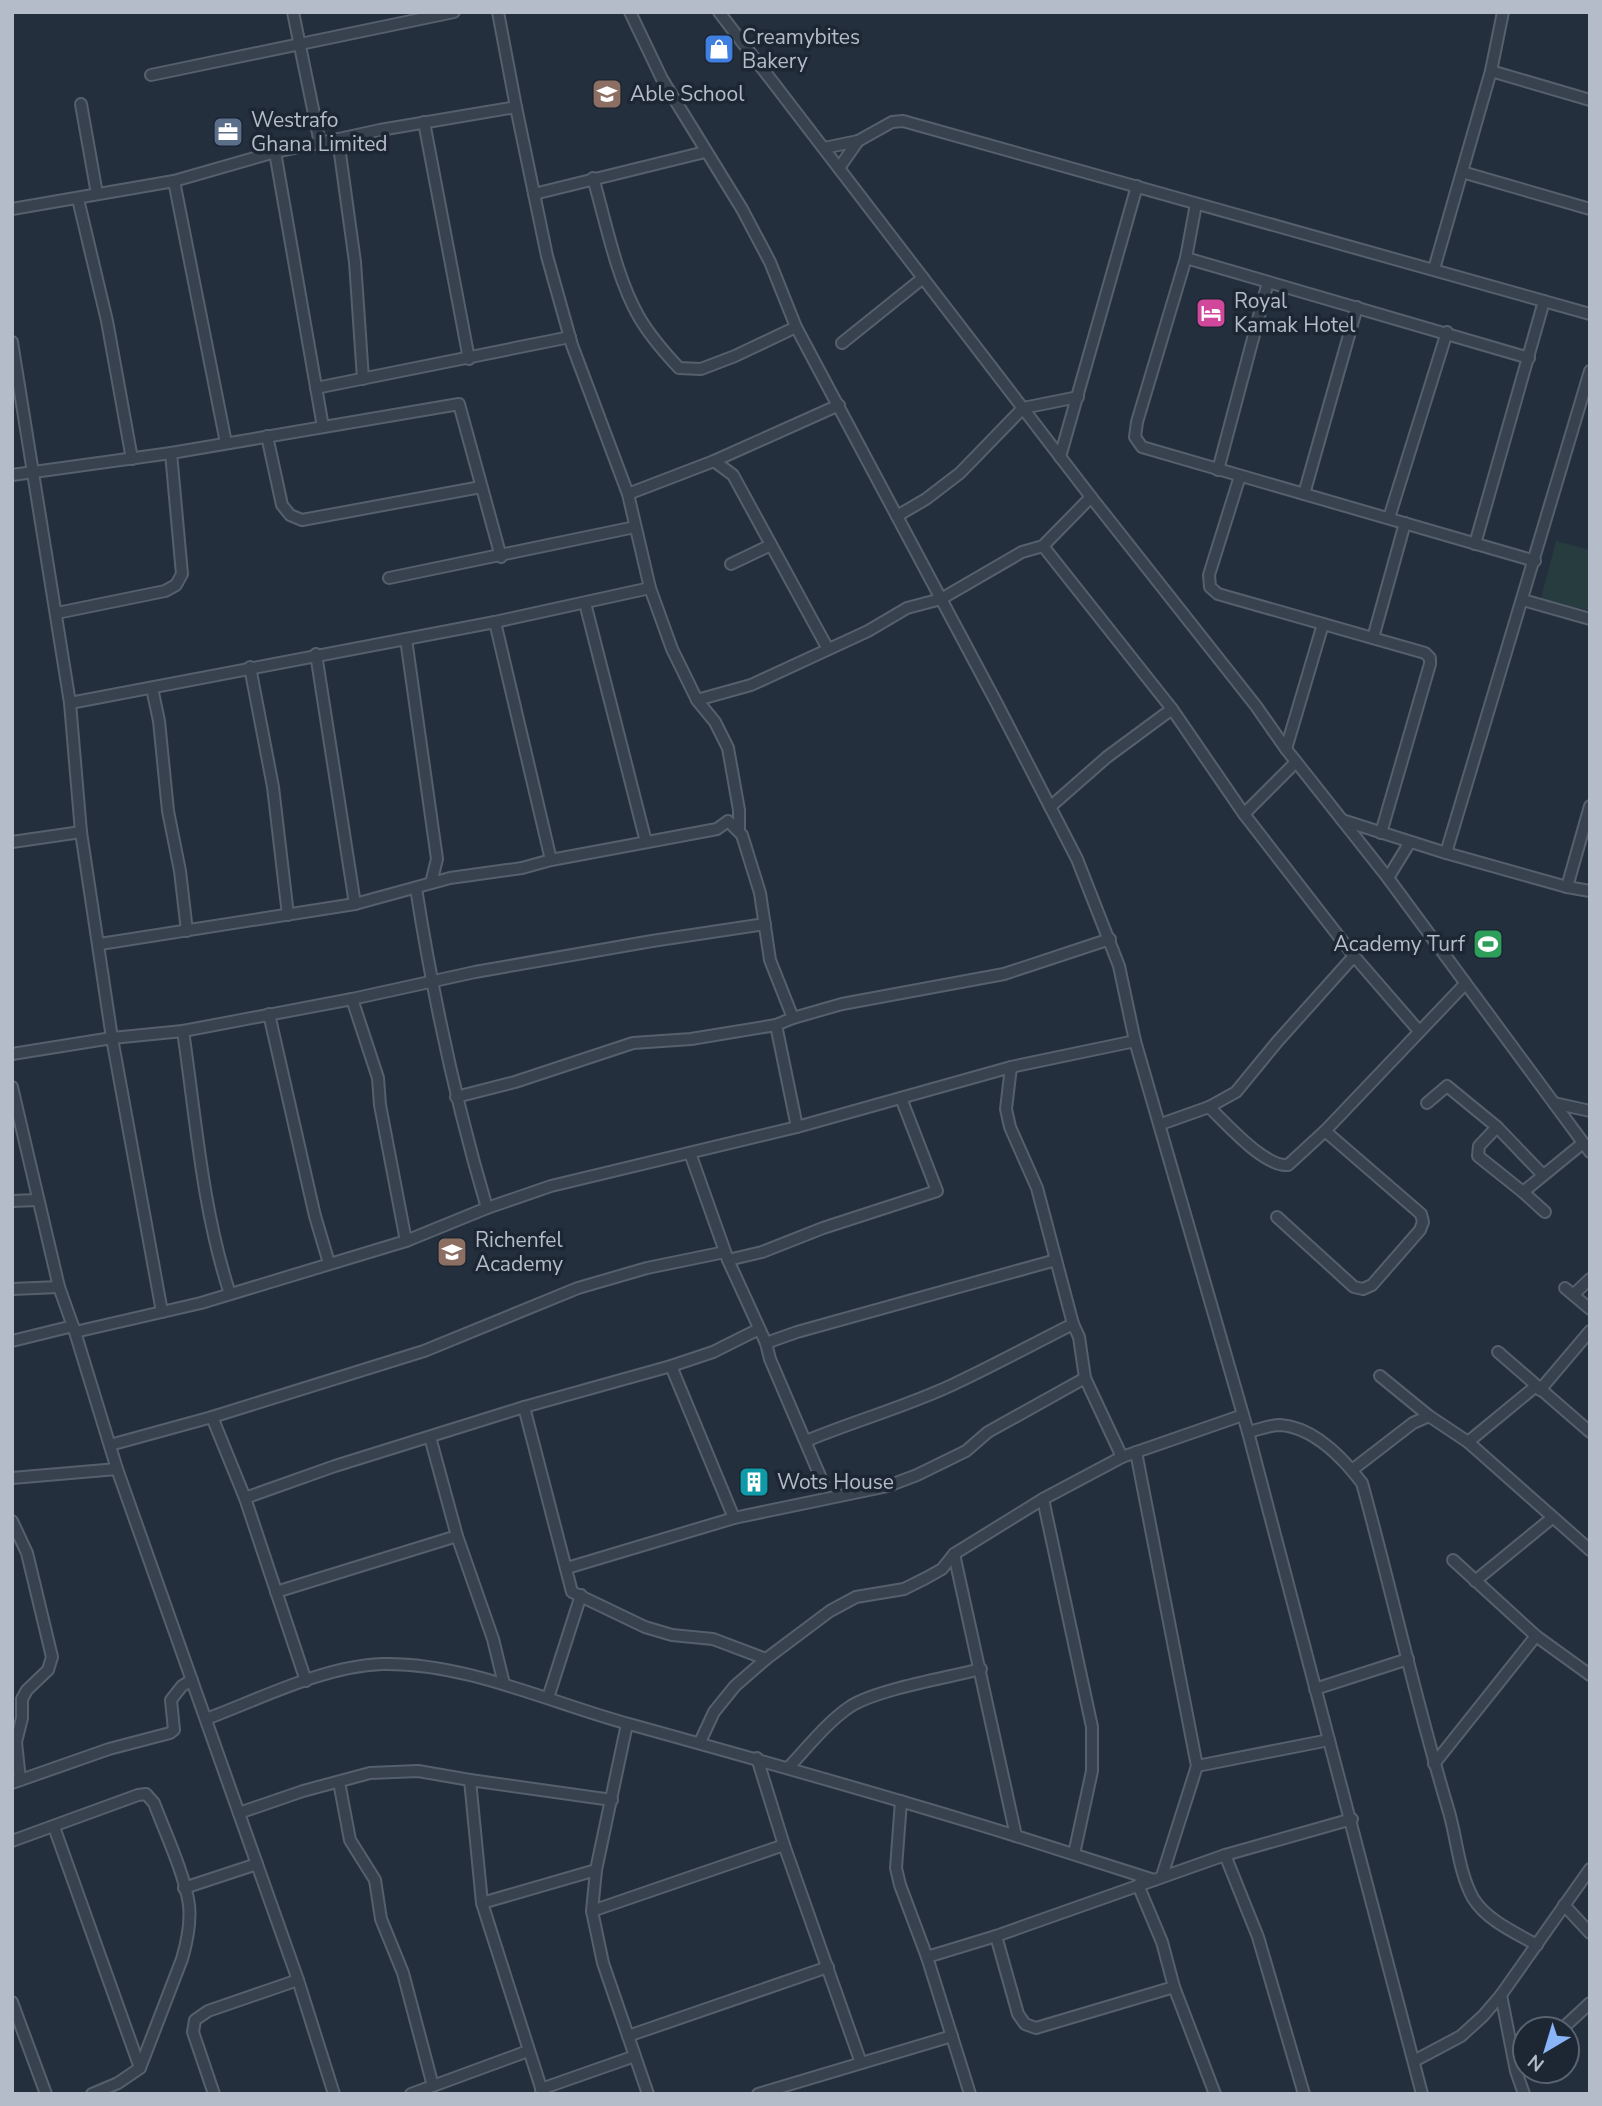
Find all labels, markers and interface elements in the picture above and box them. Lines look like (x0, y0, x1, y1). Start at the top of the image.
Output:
place label: Creamybites Bakery (742, 23, 860, 75)
shop icon: Creamybites Bakery (702, 32, 736, 66)
school or university icon: Able School (590, 77, 624, 111)
place label: Able School (630, 80, 745, 108)
place label: Westrafo Ghana Limited (251, 106, 388, 158)
office icon: Westrafo Ghana Limited (211, 115, 245, 149)
place label: Royal Kamak Hotel (1234, 287, 1356, 339)
hotel icon: Royal Kamak Hotel (1194, 296, 1228, 330)
sports icon: Academy Turf (1471, 927, 1505, 961)
place label: Academy Turf (1334, 930, 1466, 958)
place label: Richenfel Academy (475, 1226, 564, 1278)
school or university icon: Richenfel Academy (435, 1235, 469, 1269)
building icon: Wots House (737, 1465, 771, 1499)
place label: Wots House (777, 1468, 894, 1496)
north arrow (1511, 2015, 1581, 2085)
text: N (1523, 2048, 1550, 2077)

